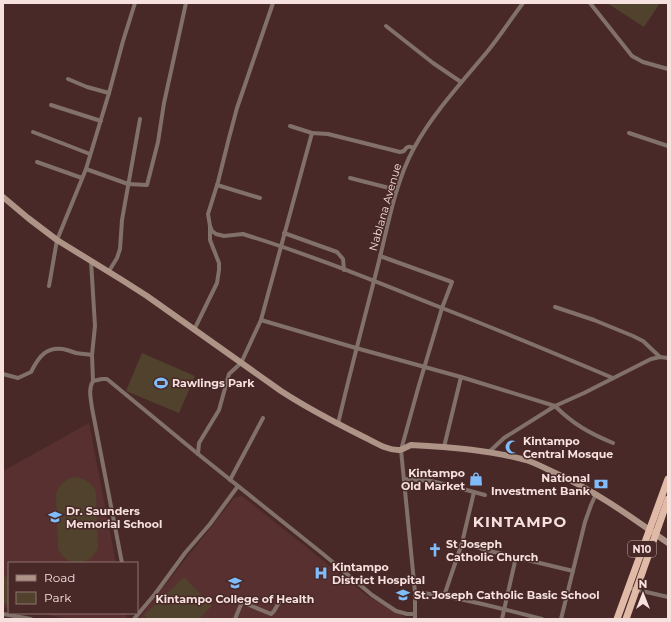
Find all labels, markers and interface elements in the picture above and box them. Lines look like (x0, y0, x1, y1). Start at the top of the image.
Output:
street label: Nablana Avenue (366, 161, 404, 253)
sports icon: Rawlings Park (153, 375, 169, 391)
place label: Rawlings Park (172, 376, 255, 390)
place label: Kintampo Central Mosque (523, 434, 613, 461)
mosque icon: Kintampo Central Mosque (504, 439, 520, 455)
place label: Kintampo Old Market (401, 466, 465, 493)
shop icon: Kintampo Old Market (468, 471, 484, 487)
place label: National Investment Bank (491, 471, 591, 498)
bank icon: National Investment Bank (593, 476, 609, 492)
place label: Dr. Saunders Memorial School (66, 504, 162, 531)
school or university icon: Dr. Saunders Memorial School (47, 509, 63, 525)
district label: KINTAMPO (473, 512, 567, 531)
place label: St Joseph Catholic Church (446, 537, 538, 564)
road number: N10 (628, 541, 656, 557)
church icon: St Joseph Catholic Church (427, 542, 443, 558)
place label: Kintampo District Hospital (332, 560, 425, 587)
legend (8, 562, 138, 614)
hospital icon: Kintampo District Hospital (313, 565, 329, 581)
text: Road (44, 570, 75, 585)
north arrow (623, 574, 663, 614)
school or university icon: Kintampo College of Health (227, 575, 243, 591)
text: N (639, 577, 647, 591)
school or university icon: St. Joseph Catholic Basic School (395, 587, 411, 603)
place label: St. Joseph Catholic Basic School (414, 588, 600, 602)
text: Park (44, 590, 72, 605)
place label: Kintampo College of Health (156, 592, 314, 606)

